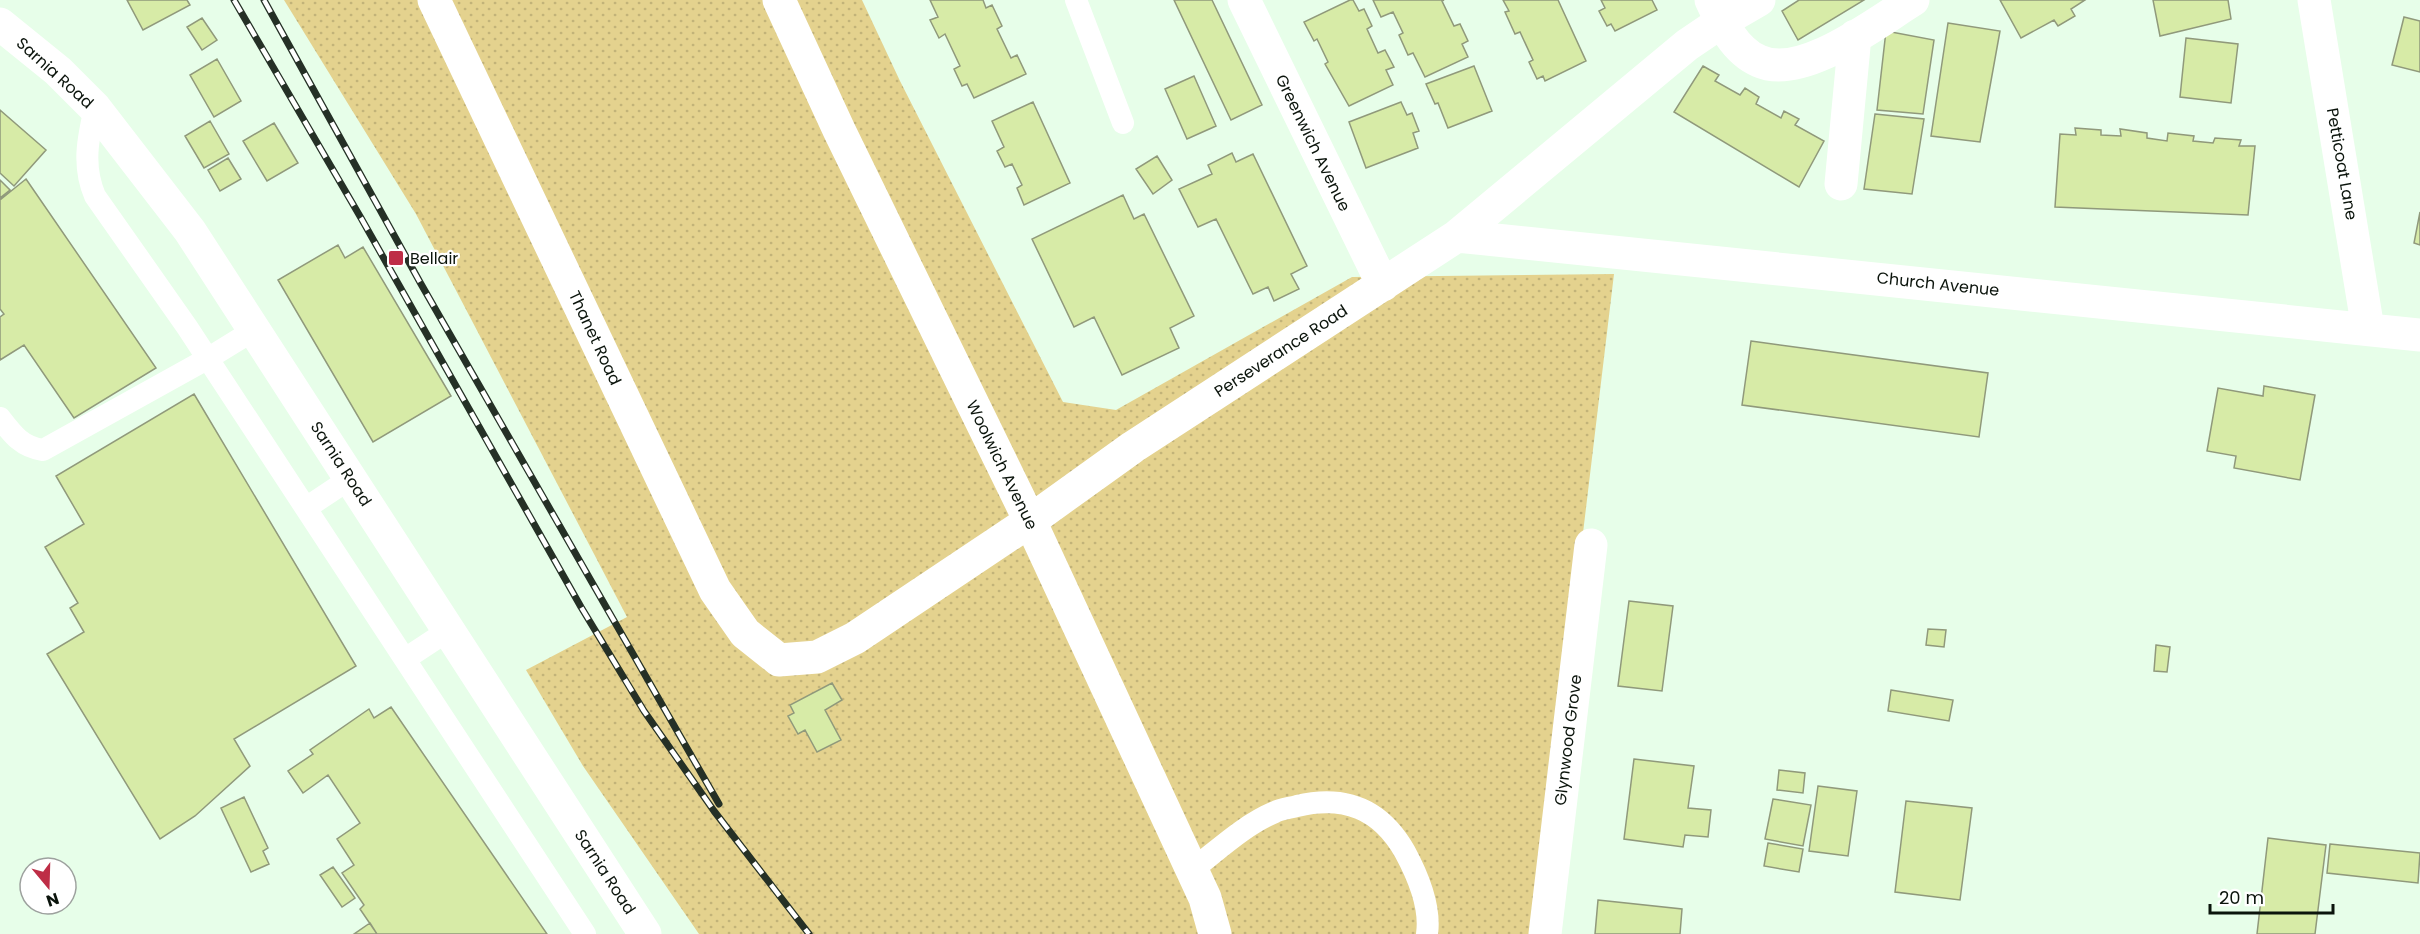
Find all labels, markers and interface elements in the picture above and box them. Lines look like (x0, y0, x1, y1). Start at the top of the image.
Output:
street label: Sarnia Road (11, 32, 99, 114)
street label: Greenwich Avenue (1270, 71, 1356, 215)
street label: Petticoat Lane (2321, 106, 2363, 222)
place label: Bellair (410, 247, 458, 270)
marker: Bellair (387, 249, 405, 267)
street label: Church Avenue (1876, 266, 2000, 302)
street label: Thanet Road (563, 287, 627, 389)
street label: Perseverance Road (1210, 299, 1352, 403)
street label: Woolwich Avenue (961, 396, 1043, 534)
street label: Sarnia Road (305, 417, 377, 511)
street label: Glynwood Grove (1549, 673, 1587, 807)
street label: Sarnia Road (569, 825, 641, 919)
north arrow (18, 856, 78, 916)
scale bar (2210, 877, 2333, 915)
text: 20 m (2219, 885, 2264, 910)
text: N (43, 887, 62, 913)

